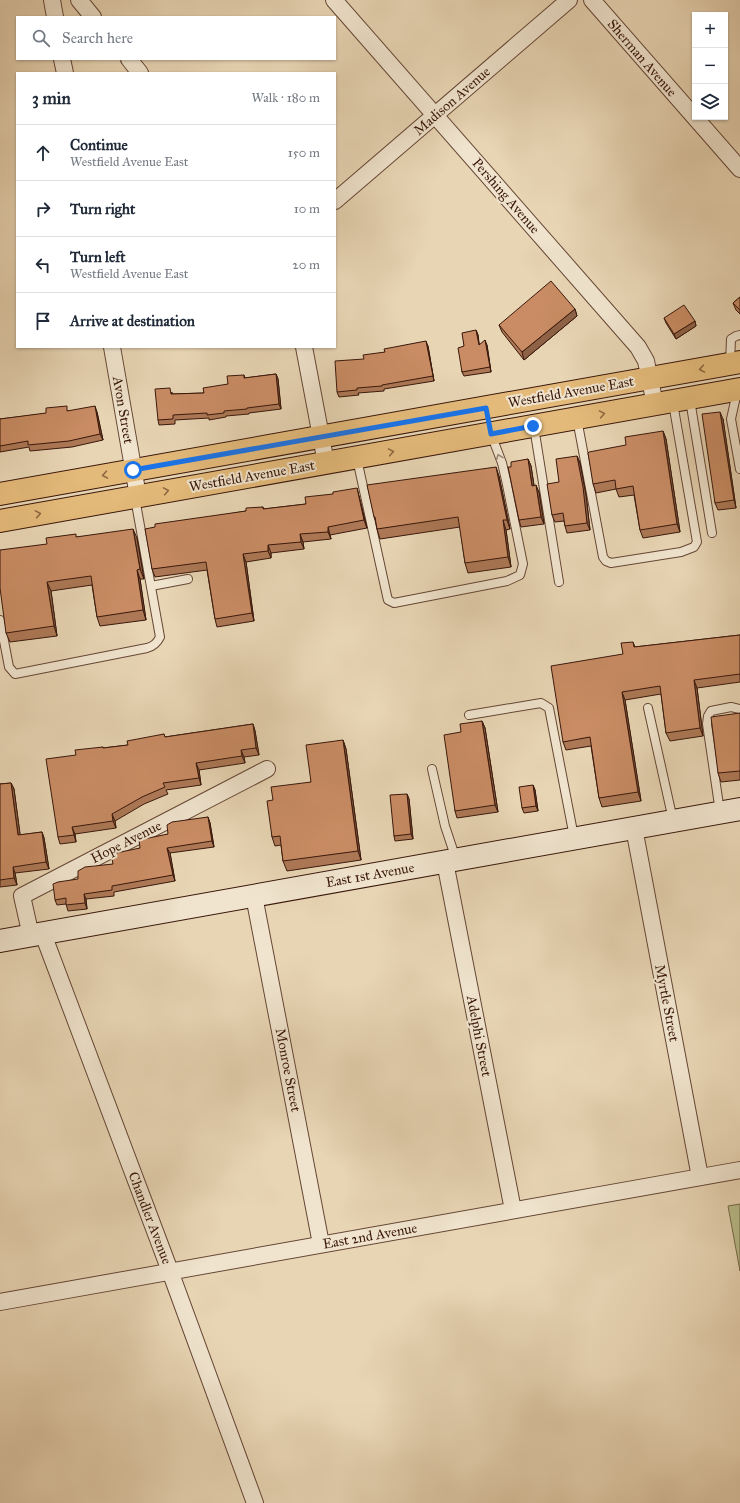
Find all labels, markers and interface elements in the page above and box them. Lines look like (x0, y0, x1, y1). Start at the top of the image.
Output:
map controls (692, 12, 728, 120)
button: + (692, 12, 728, 48)
search box (16, 16, 336, 60)
street label: Sherman Avenue (604, 16, 680, 100)
icon: search (30, 27, 52, 49)
text: Search here (62, 29, 133, 47)
button: − (692, 48, 728, 84)
street label: Madison Avenue (410, 63, 494, 139)
button: layers (692, 84, 728, 120)
text: 3 min (32, 88, 71, 109)
text: Walk · 180 m (251, 90, 320, 106)
text: Continue (70, 136, 128, 154)
icon: ahead (32, 142, 54, 164)
text: 150 m (288, 145, 320, 161)
text: Westfield Avenue East (70, 154, 188, 170)
street label: Pershing Avenue (469, 155, 544, 237)
icon: right (32, 198, 54, 220)
text: Turn right (70, 200, 135, 218)
text: 10 m (294, 201, 320, 217)
text: Turn left (70, 248, 126, 266)
icon: left (32, 254, 54, 276)
text: 20 m (292, 257, 320, 273)
text: Westfield Avenue East (70, 266, 188, 282)
icon: arrive (32, 310, 54, 332)
text: Arrive at destination (70, 312, 195, 330)
one-way arrow (699, 364, 705, 373)
street label: Westfield Avenue East (507, 373, 635, 411)
street label: Avon Street (109, 374, 137, 445)
one-way arrow (598, 410, 605, 419)
route end (524, 417, 542, 435)
one-way arrow (388, 448, 394, 456)
one-way arrow (496, 453, 504, 460)
street label: Westfield Avenue East (188, 457, 316, 495)
route start (124, 461, 142, 479)
one-way arrow (102, 470, 108, 479)
one-way arrow (163, 488, 169, 496)
one-way arrow (35, 510, 41, 519)
street label: Hope Avenue (88, 817, 164, 867)
street label: East 1st Avenue (324, 859, 416, 891)
street label: Myrtle Street (651, 963, 683, 1043)
street label: Adelphi Street (463, 993, 495, 1078)
street label: Monroe Street (272, 1027, 304, 1113)
street label: Chandler Avenue (125, 1169, 176, 1267)
street label: East 2nd Avenue (321, 1219, 419, 1253)

